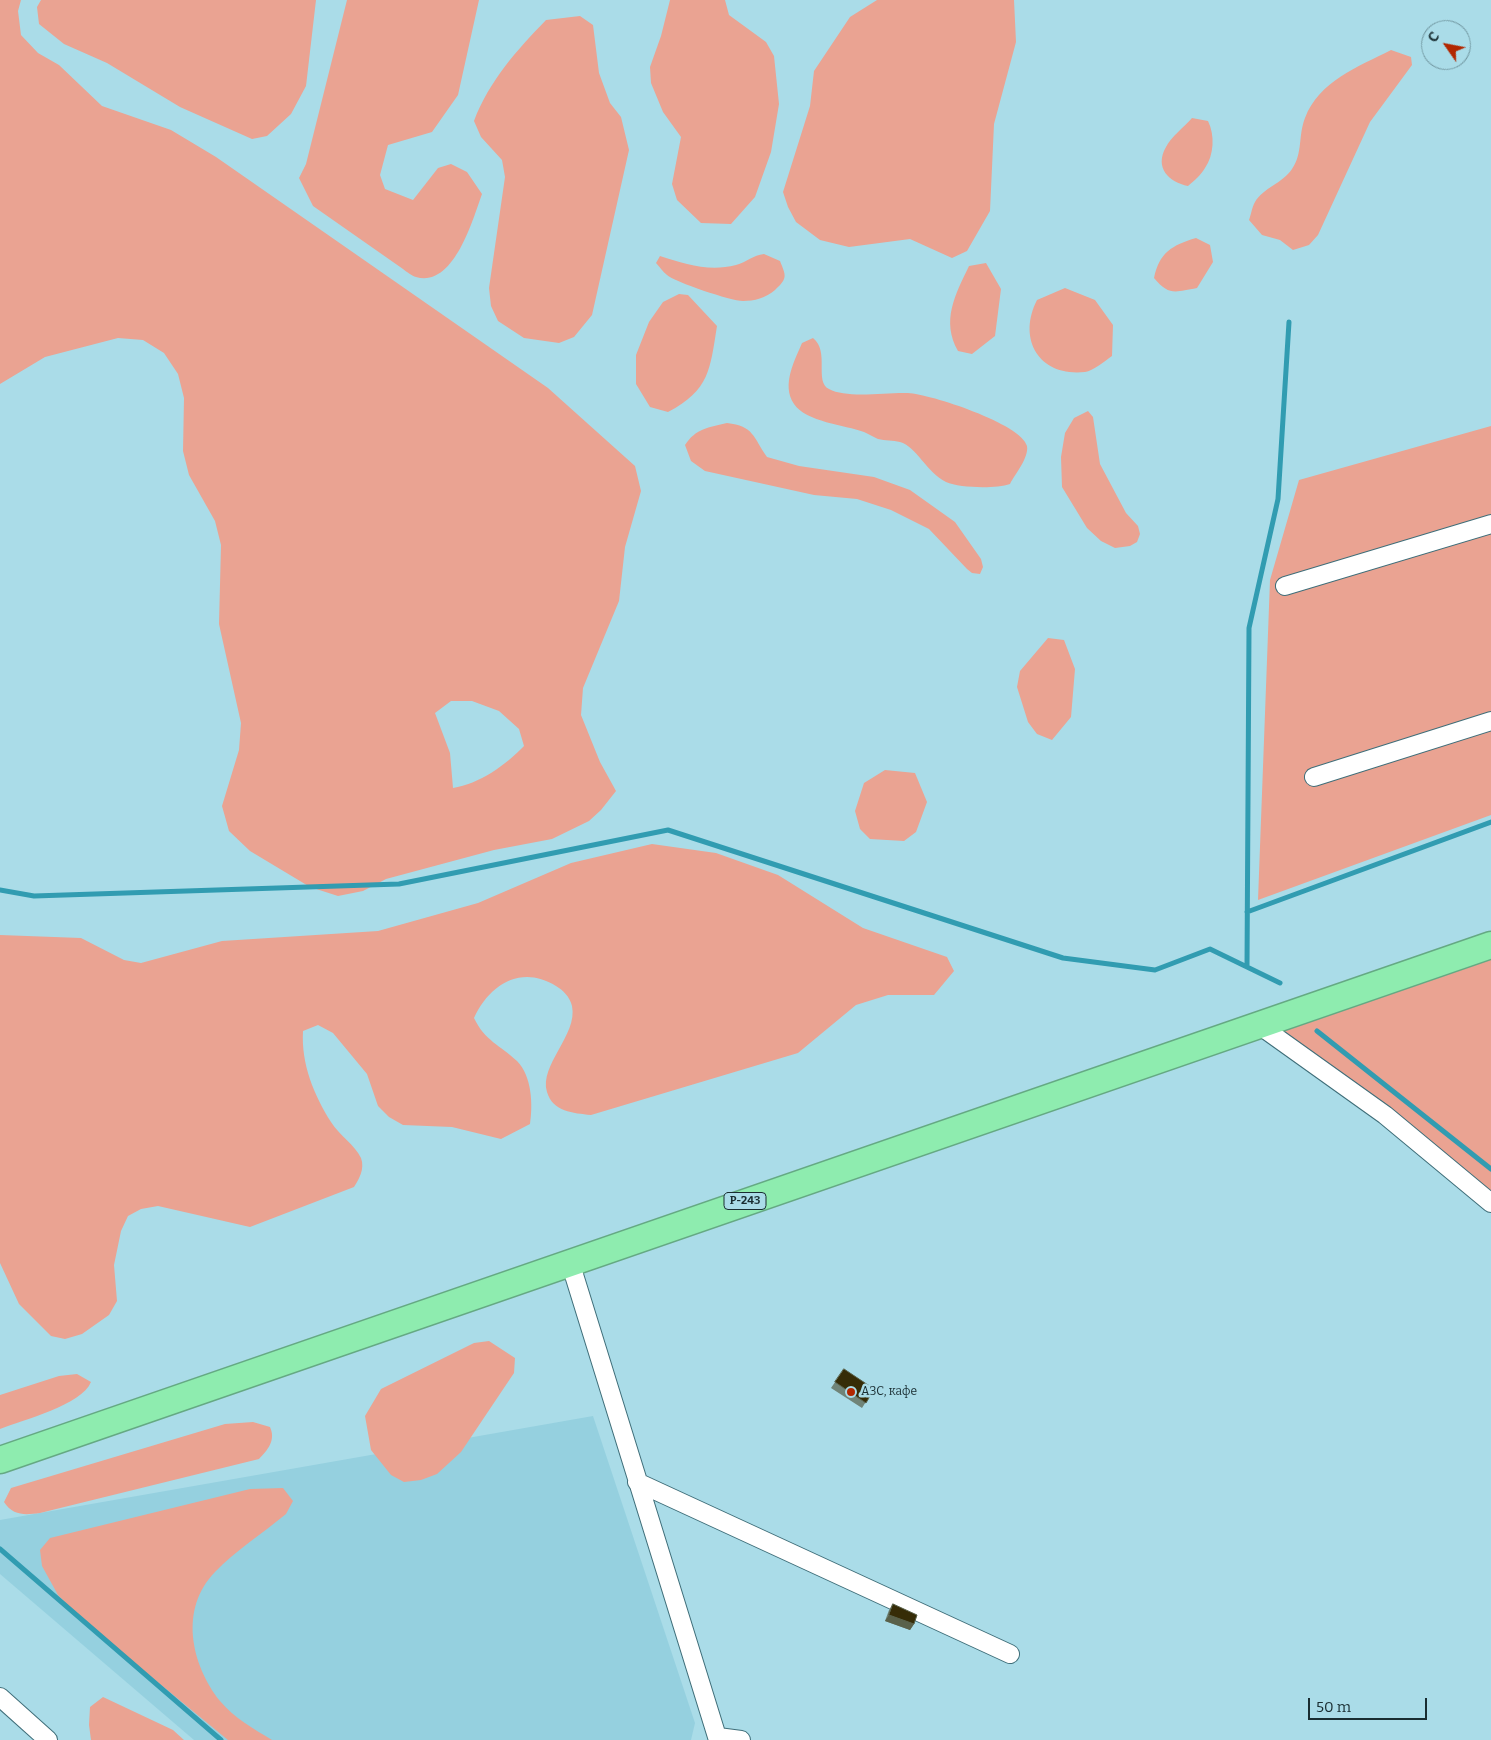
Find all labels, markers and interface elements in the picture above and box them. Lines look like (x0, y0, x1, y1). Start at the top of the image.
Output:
north arrow (1421, 20, 1471, 70)
text: С (1424, 29, 1443, 45)
road number: Р-243 (724, 1192, 766, 1210)
place label: АЗС, кафе (861, 1385, 917, 1399)
marker: АЗС, кафе (845, 1386, 857, 1398)
scale bar (1311, 1688, 1430, 1720)
text: 50 m (1316, 1698, 1351, 1716)

